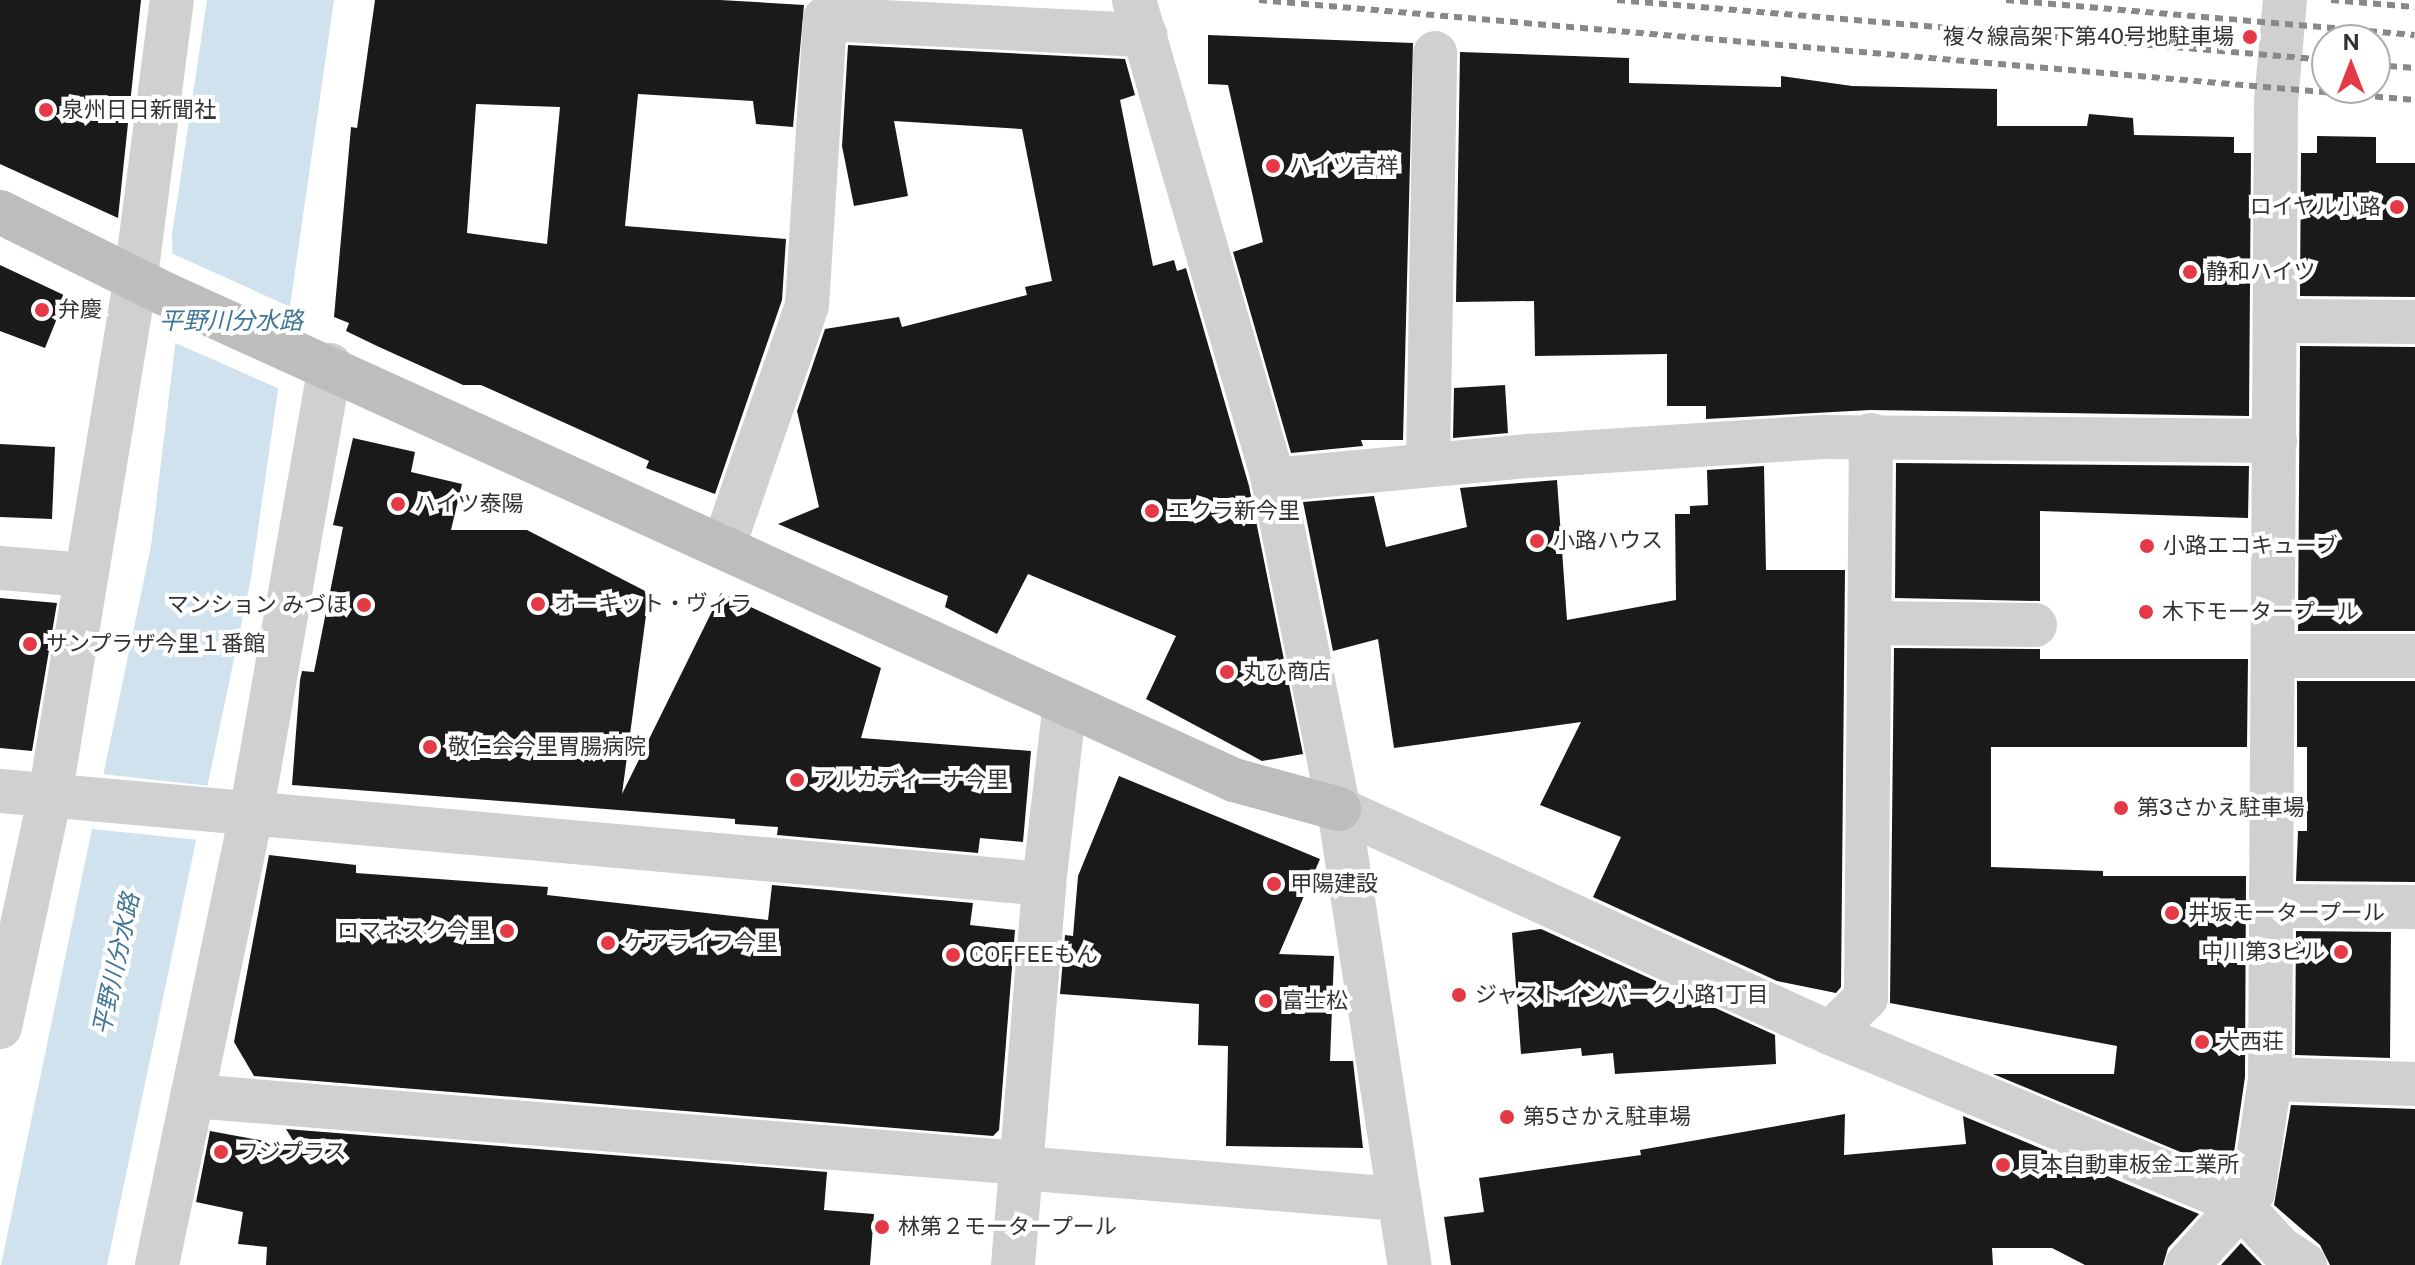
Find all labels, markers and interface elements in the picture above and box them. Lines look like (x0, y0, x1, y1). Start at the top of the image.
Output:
place label: 複々線高架下第40号地駐車場 (1943, 24, 2234, 50)
north arrow (2311, 24, 2391, 104)
marker: 複々線高架下第40号地駐車場 (2241, 28, 2259, 46)
text: N (2342, 29, 2360, 55)
place label: 泉州日日新聞社 (62, 97, 216, 123)
marker: 泉州日日新聞社 (37, 101, 55, 119)
place label: ハイツ吉祥 (1289, 153, 1399, 179)
marker: ハイツ吉祥 (1264, 157, 1282, 175)
place label: ロイヤル小路 (2249, 194, 2381, 220)
marker: ロイヤル小路 (2388, 198, 2406, 216)
place label: 静和ハイツ (2206, 259, 2316, 285)
marker: 静和ハイツ (2181, 263, 2199, 281)
place label: 弁慶 (58, 297, 102, 323)
marker: 弁慶 (33, 301, 51, 319)
water label: 平野川分水路 (159, 307, 303, 335)
place label: ハイツ泰陽 (414, 491, 524, 517)
marker: ハイツ泰陽 (389, 495, 407, 513)
place label: エクラ新今里 (1168, 498, 1300, 524)
marker: エクラ新今里 (1143, 502, 1161, 520)
place label: 小路ハウス (1553, 528, 1663, 554)
marker: 小路ハウス (1528, 532, 1546, 550)
place label: 小路エコキューブ (2163, 533, 2339, 559)
marker: 小路エコキューブ (2138, 537, 2156, 555)
place label: オーキット・ヴィラ (554, 591, 752, 617)
place label: マンション みづほ (167, 592, 348, 618)
marker: オーキット・ヴィラ (529, 595, 547, 613)
marker: マンション みづほ (355, 596, 373, 614)
place label: 木下モータープール (2162, 599, 2360, 625)
marker: 木下モータープール (2137, 603, 2155, 621)
place label: サンプラザ今里１番館 (46, 631, 266, 657)
marker: サンプラザ今里１番館 (21, 635, 39, 653)
place label: 丸ひ商店 (1243, 659, 1331, 685)
marker: 丸ひ商店 (1218, 663, 1236, 681)
place label: 敬仁会今里胃腸病院 (448, 734, 646, 760)
marker: 敬仁会今里胃腸病院 (419, 736, 441, 758)
place label: アルカディーナ今里 (813, 767, 1011, 793)
marker: アルカディーナ今里 (788, 771, 806, 789)
place label: 第3さかえ駐車場 (2137, 795, 2305, 821)
marker: 第3さかえ駐車場 (2112, 799, 2130, 817)
place label: 甲陽建設 (1290, 871, 1378, 897)
marker: 甲陽建設 (1265, 875, 1283, 893)
water label: 平野川分水路 (87, 891, 145, 1037)
place label: 井坂モータープール (2188, 900, 2386, 926)
marker: 井坂モータープール (2163, 904, 2181, 922)
place label: ロマネスク今里 (337, 918, 491, 944)
marker: ロマネスク今里 (498, 922, 516, 940)
place label: ケアライフ今里 (624, 930, 778, 956)
marker: ケアライフ今里 (599, 934, 617, 952)
place label: 中川第3ビル (2201, 939, 2325, 965)
place label: COFFEEもん (969, 942, 1098, 968)
marker: 中川第3ビル (2332, 943, 2350, 961)
marker: COFFEEもん (944, 946, 962, 964)
place label: ジャストインパーク小路1丁目 (1475, 982, 1770, 1008)
marker: ジャストインパーク小路1丁目 (1450, 986, 1468, 1004)
place label: 富士松 (1282, 988, 1348, 1014)
marker: 富士松 (1257, 992, 1275, 1010)
place label: 大西荘 (2218, 1029, 2284, 1055)
marker: 大西荘 (2193, 1033, 2211, 1051)
place label: 第5さかえ駐車場 (1523, 1104, 1691, 1130)
marker: 第5さかえ駐車場 (1498, 1108, 1516, 1126)
place label: フジプラス (237, 1139, 347, 1165)
marker: フジプラス (212, 1143, 230, 1161)
place label: 貝本自動車板金工業所 (2019, 1152, 2239, 1178)
marker: 貝本自動車板金工業所 (1994, 1156, 2012, 1174)
place label: 林第２モータープール (898, 1214, 1118, 1240)
marker: 林第２モータープール (873, 1218, 891, 1236)

